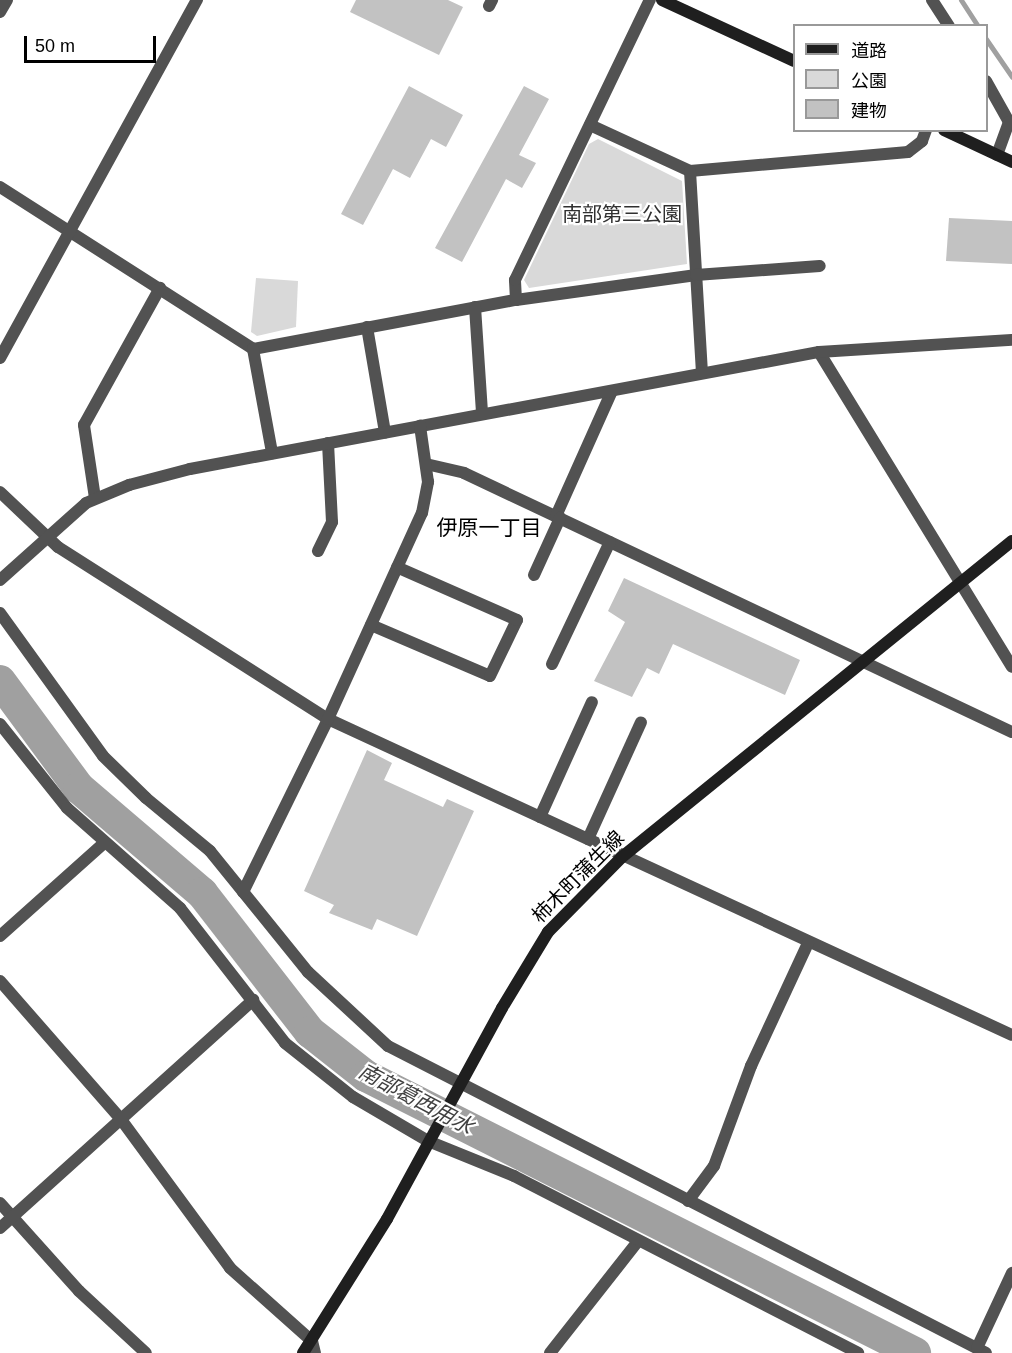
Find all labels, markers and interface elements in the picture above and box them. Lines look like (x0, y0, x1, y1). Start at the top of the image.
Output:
scale bar (27, 24, 159, 62)
legend (793, 24, 988, 132)
text: 50 m (35, 36, 75, 56)
text: 道路 (851, 41, 887, 61)
text: 公園 (851, 71, 887, 91)
text: 建物 (851, 101, 887, 121)
park label: 南部第三公園 (562, 202, 682, 226)
district label: 伊原一丁目 (437, 515, 541, 541)
street label: 柿木町蒲生線 (527, 826, 629, 928)
water label: 南部葛西用水 (354, 1058, 478, 1140)

